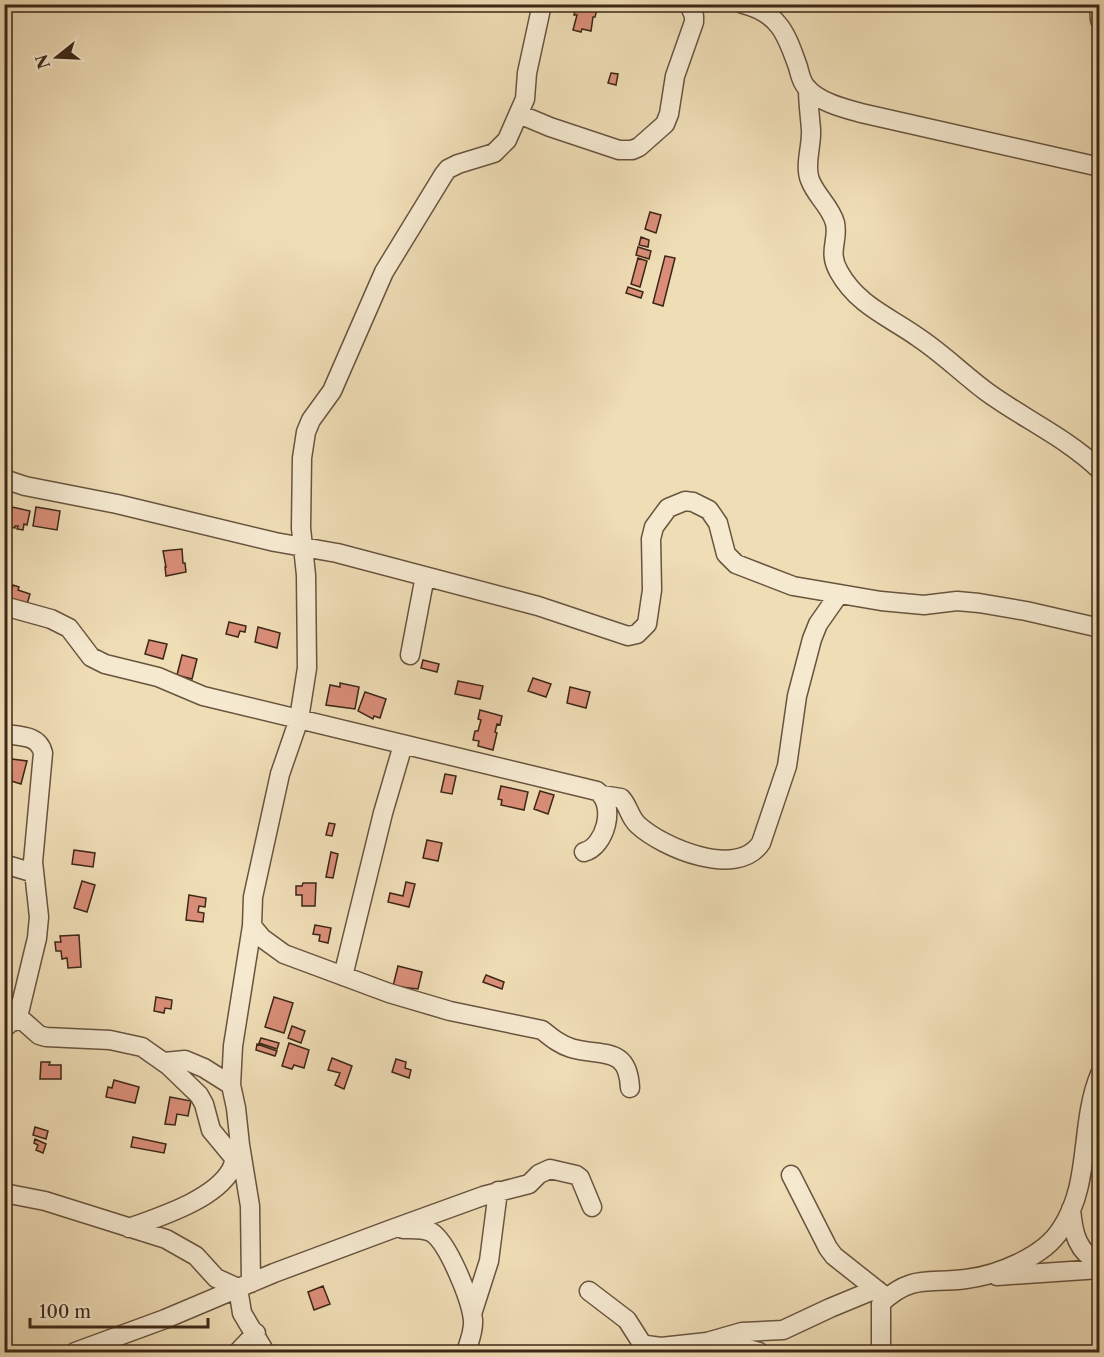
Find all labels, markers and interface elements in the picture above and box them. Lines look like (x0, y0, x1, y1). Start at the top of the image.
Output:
north arrow (27, 27, 87, 87)
text: N (31, 52, 54, 71)
scale bar (30, 1291, 208, 1329)
text: 100 m (39, 1301, 91, 1323)

